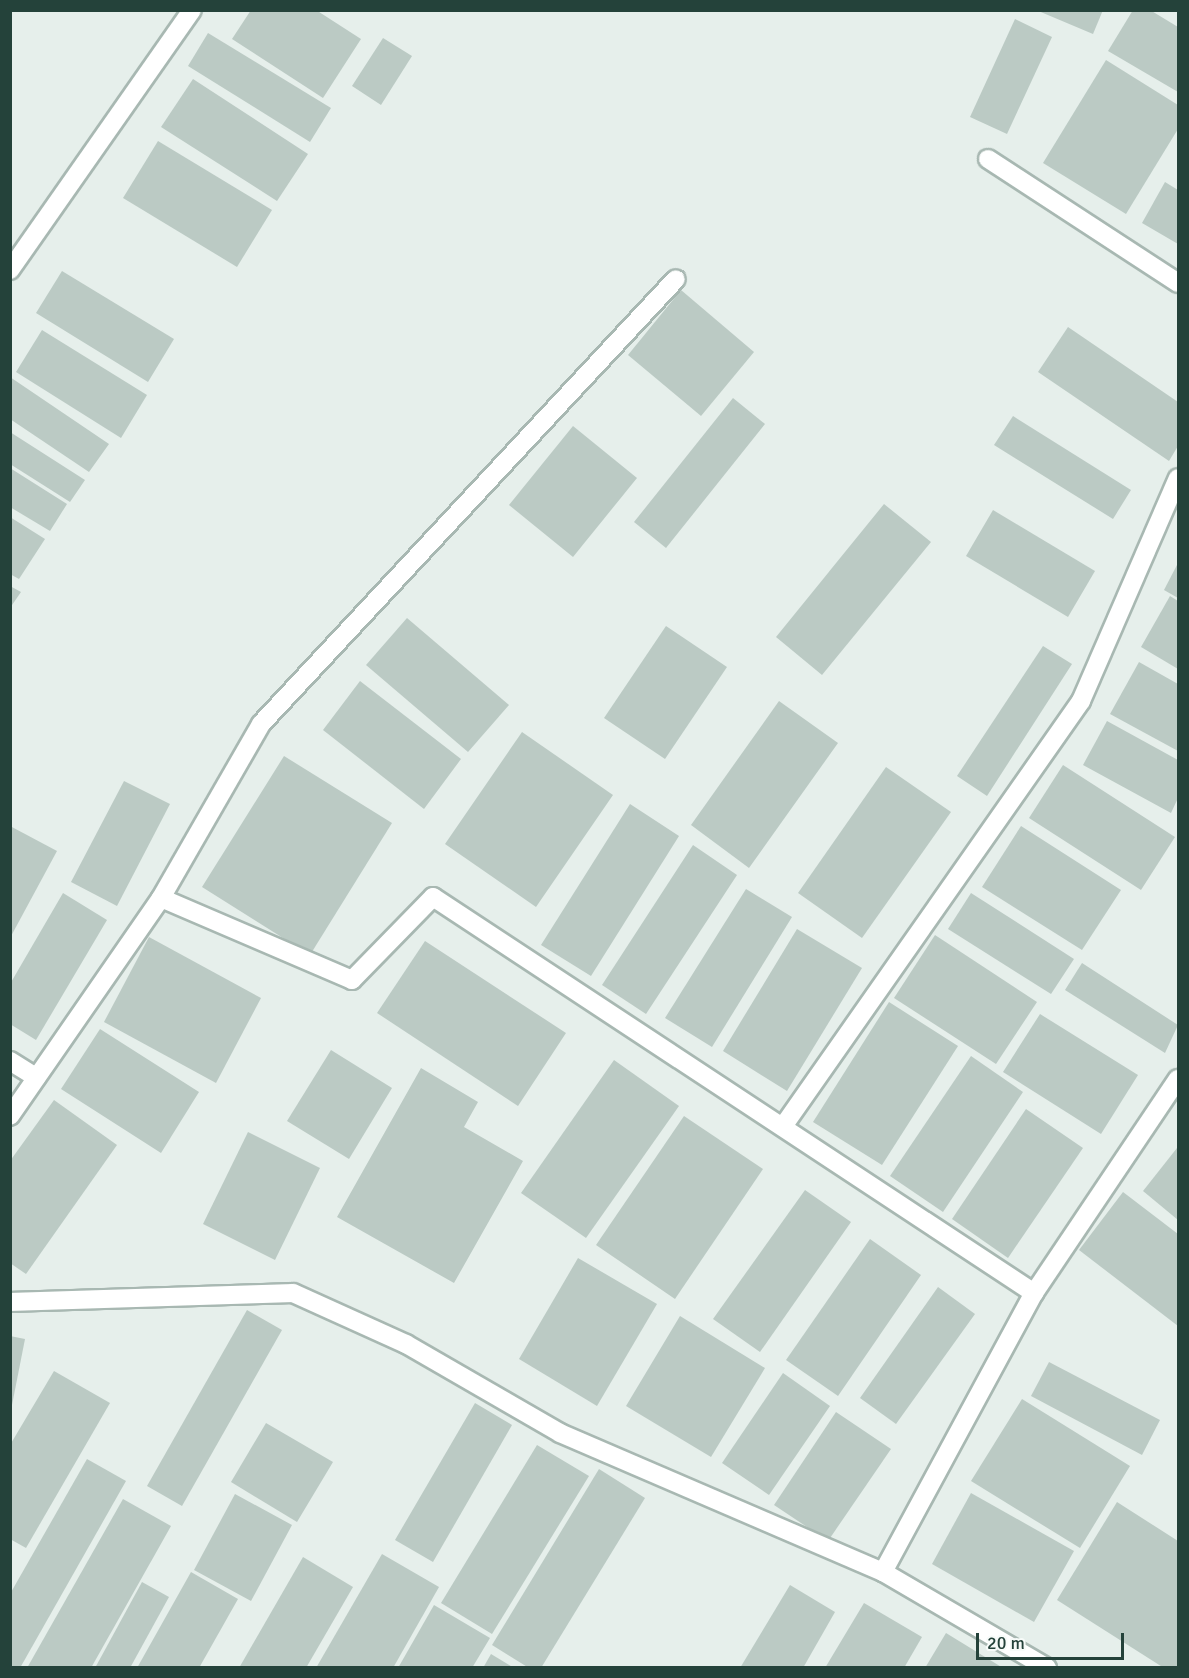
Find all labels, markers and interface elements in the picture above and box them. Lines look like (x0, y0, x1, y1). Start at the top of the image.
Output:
scale bar (979, 1621, 1128, 1659)
text: 20 m (987, 1632, 1025, 1654)

